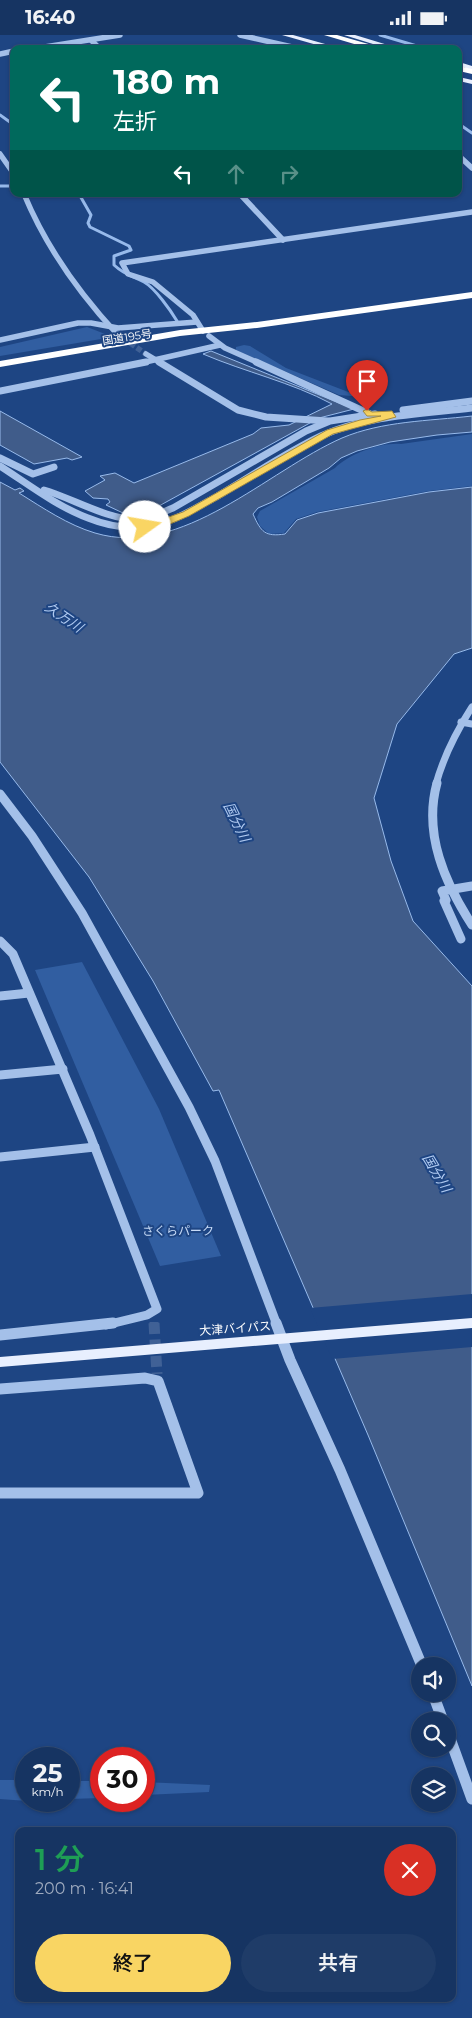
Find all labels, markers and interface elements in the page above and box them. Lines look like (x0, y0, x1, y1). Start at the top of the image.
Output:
text: 16:40 (25, 6, 76, 29)
text: 180 m (113, 60, 220, 103)
icon: left (30, 65, 95, 130)
text: 左折 (113, 108, 157, 135)
icon: left (169, 160, 197, 188)
icon: ahead (222, 160, 250, 188)
icon: right (275, 160, 303, 188)
street label: 国道195号 (101, 326, 153, 348)
pin (346, 360, 388, 411)
icon: arrive (353, 367, 381, 395)
position arrow (118, 500, 170, 552)
water label: 久万川 (42, 598, 88, 637)
water label: 国分川 (220, 799, 255, 847)
water label: 国分川 (418, 1150, 457, 1197)
park label: さくらパーク (142, 1223, 214, 1238)
street label: 大津バイパス (199, 1318, 271, 1338)
map controls (411, 1657, 456, 1812)
button: sound (411, 1657, 456, 1702)
button: search (411, 1712, 456, 1757)
speed limit sign: 30 (90, 1747, 155, 1812)
text: 25 (33, 1758, 62, 1788)
button: layers (411, 1767, 456, 1812)
text: km/h (31, 1784, 64, 1799)
text: 1 分 (35, 1841, 85, 1878)
button: close (384, 1844, 436, 1896)
text: 200 m · 16:41 (35, 1879, 134, 1898)
button: 終了 (35, 1934, 231, 1992)
button: 共有 (241, 1934, 436, 1992)

